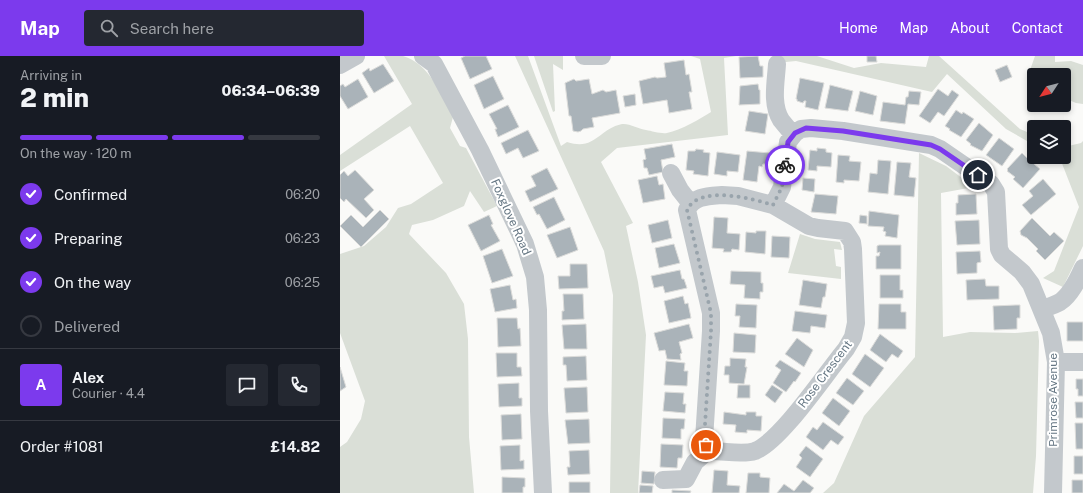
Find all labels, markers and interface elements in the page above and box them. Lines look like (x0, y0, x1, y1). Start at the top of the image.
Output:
search box (84, 10, 364, 46)
text: Map (20, 17, 60, 39)
icon: search (98, 17, 120, 39)
text: Search here (130, 20, 214, 37)
text: Home (839, 20, 878, 36)
text: Map (900, 20, 928, 36)
text: About (950, 20, 990, 36)
text: Contact (1012, 20, 1063, 36)
text: Arriving in (20, 68, 82, 83)
north arrow (1027, 68, 1071, 112)
map controls (1027, 68, 1071, 164)
text: 2 min (20, 82, 89, 113)
text: 06:34–06:39 (222, 82, 320, 99)
button: layers (1027, 120, 1071, 164)
courier (765, 145, 805, 185)
text: On the way · 120 m (20, 146, 132, 161)
icon: bike (774, 154, 796, 176)
pin (961, 158, 995, 192)
icon: home (967, 164, 989, 186)
street label: Foxglove Road (488, 177, 534, 257)
icon: check (20, 183, 42, 205)
text: Confirmed (54, 186, 127, 203)
text: 06:20 (285, 187, 320, 202)
icon: check (20, 227, 42, 249)
text: Preparing (54, 230, 123, 247)
text: 06:23 (285, 231, 320, 246)
icon: check (20, 271, 42, 293)
text: On the way (54, 274, 131, 291)
text: 06:25 (285, 275, 320, 290)
text: Delivered (54, 318, 120, 335)
street label: Rose Crescent (795, 337, 855, 410)
street label: Primrose Avenue (1046, 353, 1060, 447)
button: chat (226, 364, 268, 406)
button: phone (278, 364, 320, 406)
text: Alex (72, 369, 104, 386)
text: A (36, 376, 46, 393)
text: Courier · 4.4 (72, 386, 145, 401)
pin (689, 428, 723, 462)
icon: bag (695, 434, 717, 456)
text: Order #1081 (20, 438, 104, 455)
text: £14.82 (270, 438, 320, 455)

